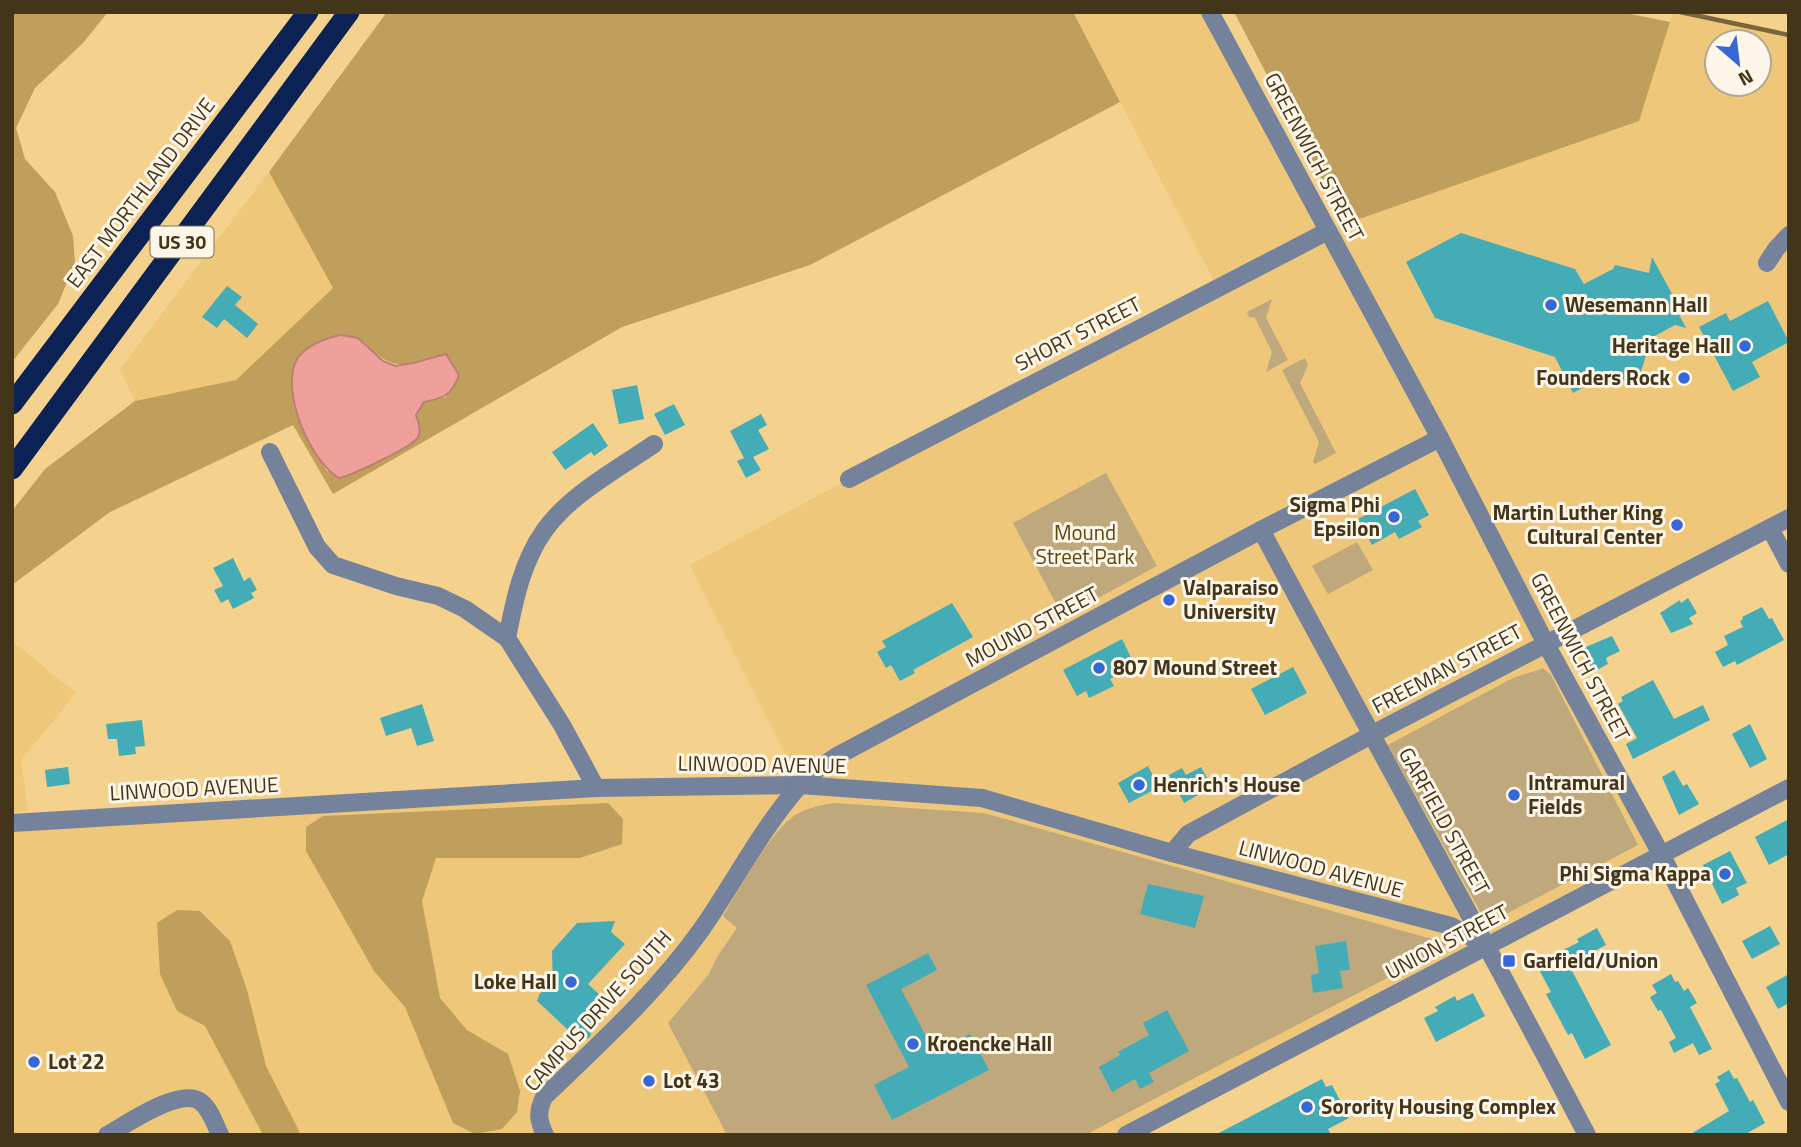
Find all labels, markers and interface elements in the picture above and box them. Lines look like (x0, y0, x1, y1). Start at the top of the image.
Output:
north arrow (1703, 28, 1773, 98)
text: N (1734, 63, 1759, 94)
street label: GREENWICH STREET (1257, 66, 1373, 247)
street label: EAST MORTHLAND DRIVE (58, 91, 222, 294)
road number: US 30 (150, 226, 214, 258)
street label: SHORT STREET (1009, 288, 1146, 379)
place label: Wesemann Hall (1565, 288, 1708, 320)
marker: Wesemann Hall (1543, 297, 1559, 313)
place label: Heritage Hall (1612, 329, 1731, 361)
marker: Heritage Hall (1737, 338, 1753, 354)
place label: Founders Rock (1536, 361, 1670, 393)
marker: Founders Rock (1676, 370, 1692, 386)
place label: Sigma Phi Epsilon (1290, 488, 1380, 544)
place label: Martin Luther King Cultural Center (1493, 496, 1663, 552)
marker: Sigma Phi Epsilon (1386, 509, 1402, 525)
park label: Mound Street Park (1036, 516, 1134, 572)
marker: Martin Luther King Cultural Center (1669, 517, 1685, 533)
street label: GREENWICH STREET (1523, 566, 1639, 747)
place label: Valparaiso University (1183, 571, 1279, 627)
street label: MOUND STREET (959, 577, 1104, 675)
marker: Valparaiso University (1161, 592, 1177, 608)
street label: FREEMAN STREET (1366, 615, 1527, 721)
place label: 807 Mound Street (1113, 651, 1278, 683)
marker: 807 Mound Street (1091, 660, 1107, 676)
street label: GARFIELD STREET (1391, 741, 1499, 900)
street label: LINWOOD AVENUE (677, 747, 847, 781)
place label: Intramural Fields (1528, 766, 1625, 822)
street label: LINWOOD AVENUE (109, 768, 279, 808)
place label: Henrich's House (1153, 768, 1300, 800)
marker: Henrich's House (1131, 777, 1147, 793)
marker: Intramural Fields (1506, 787, 1522, 803)
street label: LINWOOD AVENUE (1235, 831, 1407, 905)
place label: Phi Sigma Kappa (1559, 857, 1711, 889)
marker: Phi Sigma Kappa (1717, 866, 1733, 882)
street label: UNION STREET (1379, 895, 1514, 987)
street label: CAMPUS DRIVE SOUTH (516, 922, 679, 1098)
place label: Garfield/Union (1523, 944, 1658, 976)
marker: Garfield/Union (1501, 953, 1517, 969)
place label: Loke Hall (474, 965, 557, 997)
marker: Loke Hall (563, 974, 579, 990)
place label: Kroencke Hall (927, 1027, 1052, 1059)
marker: Kroencke Hall (905, 1036, 921, 1052)
place label: Lot 22 (48, 1045, 105, 1077)
marker: Lot 22 (26, 1054, 42, 1070)
place label: Lot 43 (663, 1064, 720, 1096)
marker: Lot 43 (641, 1073, 657, 1089)
place label: Sorority Housing Complex (1321, 1090, 1556, 1122)
marker: Sorority Housing Complex (1299, 1099, 1315, 1115)

